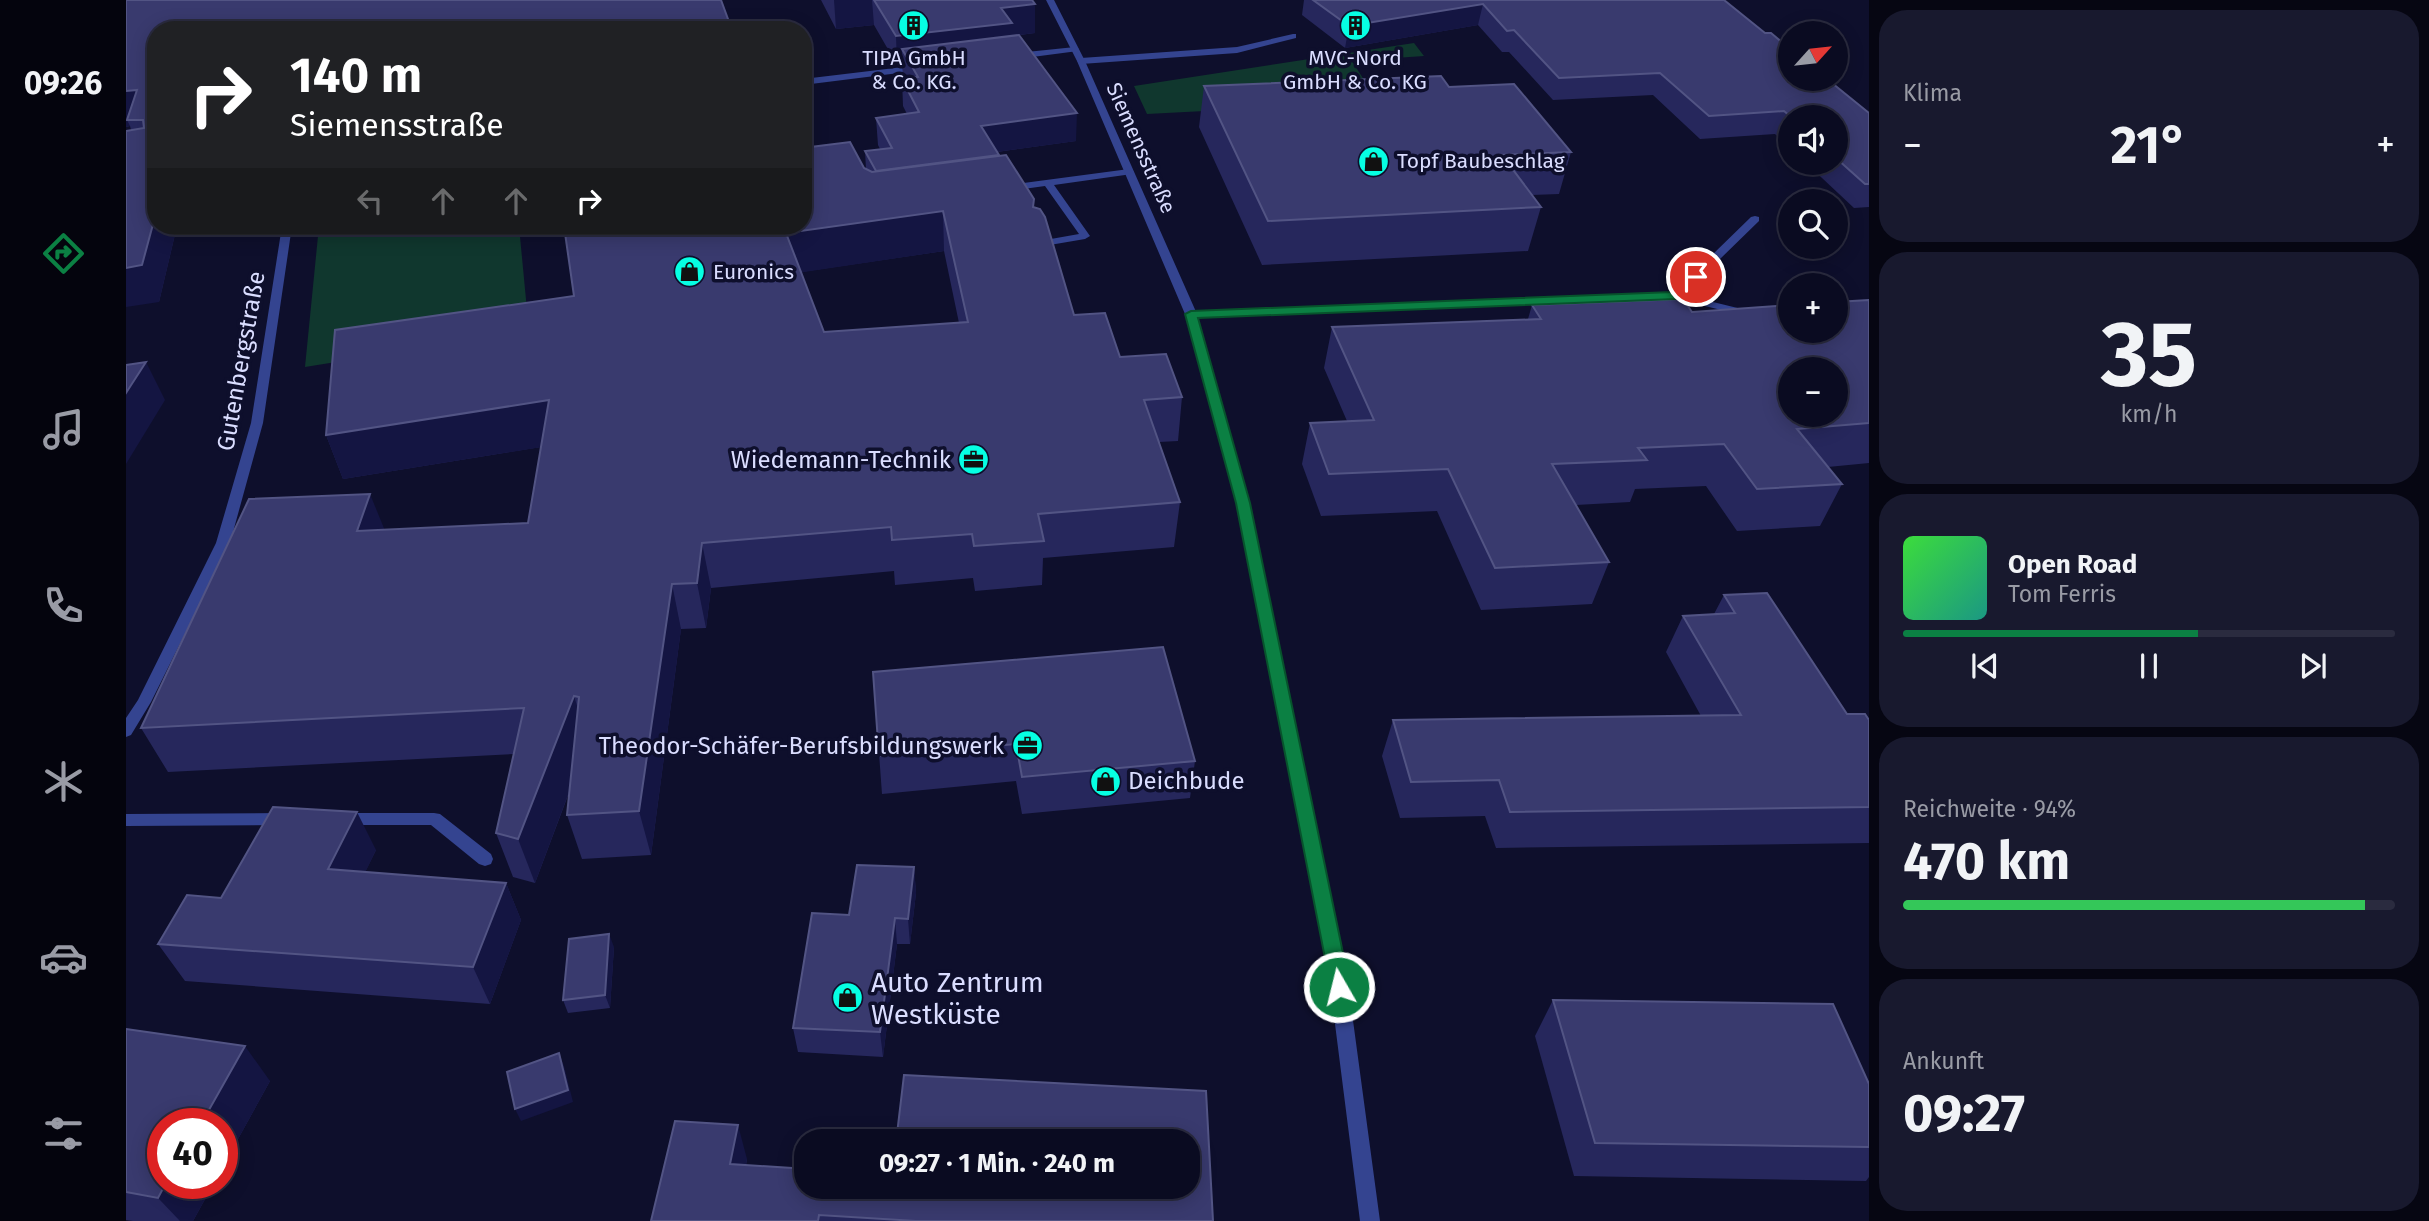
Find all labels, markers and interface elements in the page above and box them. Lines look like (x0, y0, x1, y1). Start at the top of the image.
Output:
building icon: TIPA GmbH & Co. KG. (897, 9, 931, 43)
building icon: MVC-Nord GmbH & Co. KG (1338, 9, 1372, 43)
north arrow (1778, 21, 1848, 91)
map controls (1778, 21, 1848, 427)
place label: TIPA GmbH & Co. KG. (862, 45, 966, 95)
place label: MVC-Nord GmbH & Co. KG (1283, 45, 1427, 95)
text: 140 m (290, 46, 422, 105)
icon: right (175, 49, 266, 140)
text: 09:26 (24, 64, 102, 102)
street label: Siemensstraße (1101, 79, 1181, 217)
text: Klima (1903, 79, 1962, 107)
button: sound (1778, 105, 1848, 175)
text: Siemensstraße (290, 106, 504, 144)
text: 21° (2111, 114, 2188, 177)
text: − (1903, 122, 1922, 168)
text: + (2376, 122, 2395, 168)
shop icon: Topf Baubeschlag (1357, 144, 1391, 178)
place label: Topf Baubeschlag (1397, 148, 1565, 174)
icon: left (351, 182, 389, 220)
icon: ahead (424, 182, 462, 220)
icon: ahead (497, 182, 535, 220)
icon: right (570, 182, 608, 220)
button: search (1778, 189, 1848, 259)
icon: directions (39, 229, 88, 278)
pin (1666, 247, 1726, 307)
shop icon: Euronics (673, 255, 707, 289)
icon: arrive (1677, 258, 1715, 296)
place label: Euronics (713, 259, 794, 285)
street label: Gutenbergstraße (211, 269, 271, 453)
button: + (1778, 273, 1848, 343)
text: 35 (2101, 300, 2197, 409)
button: − (1778, 357, 1848, 427)
text: km/h (2121, 400, 2177, 428)
icon: music (39, 405, 88, 454)
office icon: Wiedemann-Technik (957, 443, 991, 477)
place label: Wiedemann-Technik (731, 446, 952, 474)
text: Open Road (2008, 549, 2137, 580)
text: Tom Ferris (2008, 580, 2116, 608)
icon: phone (39, 581, 88, 630)
icon: previous (1966, 647, 2004, 685)
icon: pause (2130, 647, 2168, 685)
icon: next (2294, 647, 2332, 685)
office icon: Theodor-Schäfer-Berufsbildungswerk (1010, 729, 1044, 763)
place label: Theodor-Schäfer-Berufsbildungswerk (599, 732, 1005, 760)
icon: climate (39, 757, 88, 806)
shop icon: Deichbude (1088, 764, 1122, 798)
place label: Deichbude (1128, 767, 1245, 795)
text: Reichweite · 94% (1903, 795, 2076, 823)
text: 470 km (1903, 830, 2070, 893)
icon: car (39, 933, 88, 982)
position arrow (1302, 950, 1376, 1024)
place label: Auto Zentrum Westküste (871, 966, 1044, 1031)
shop icon: Auto Zentrum Westküste (831, 981, 865, 1015)
text: Ankunft (1903, 1047, 1984, 1075)
text: 09:27 (1903, 1082, 2025, 1145)
speed limit sign: 40 (147, 1108, 238, 1199)
icon: filters (39, 1109, 88, 1158)
text: 09:27 · 1 Min. · 240 m (879, 1148, 1115, 1179)

